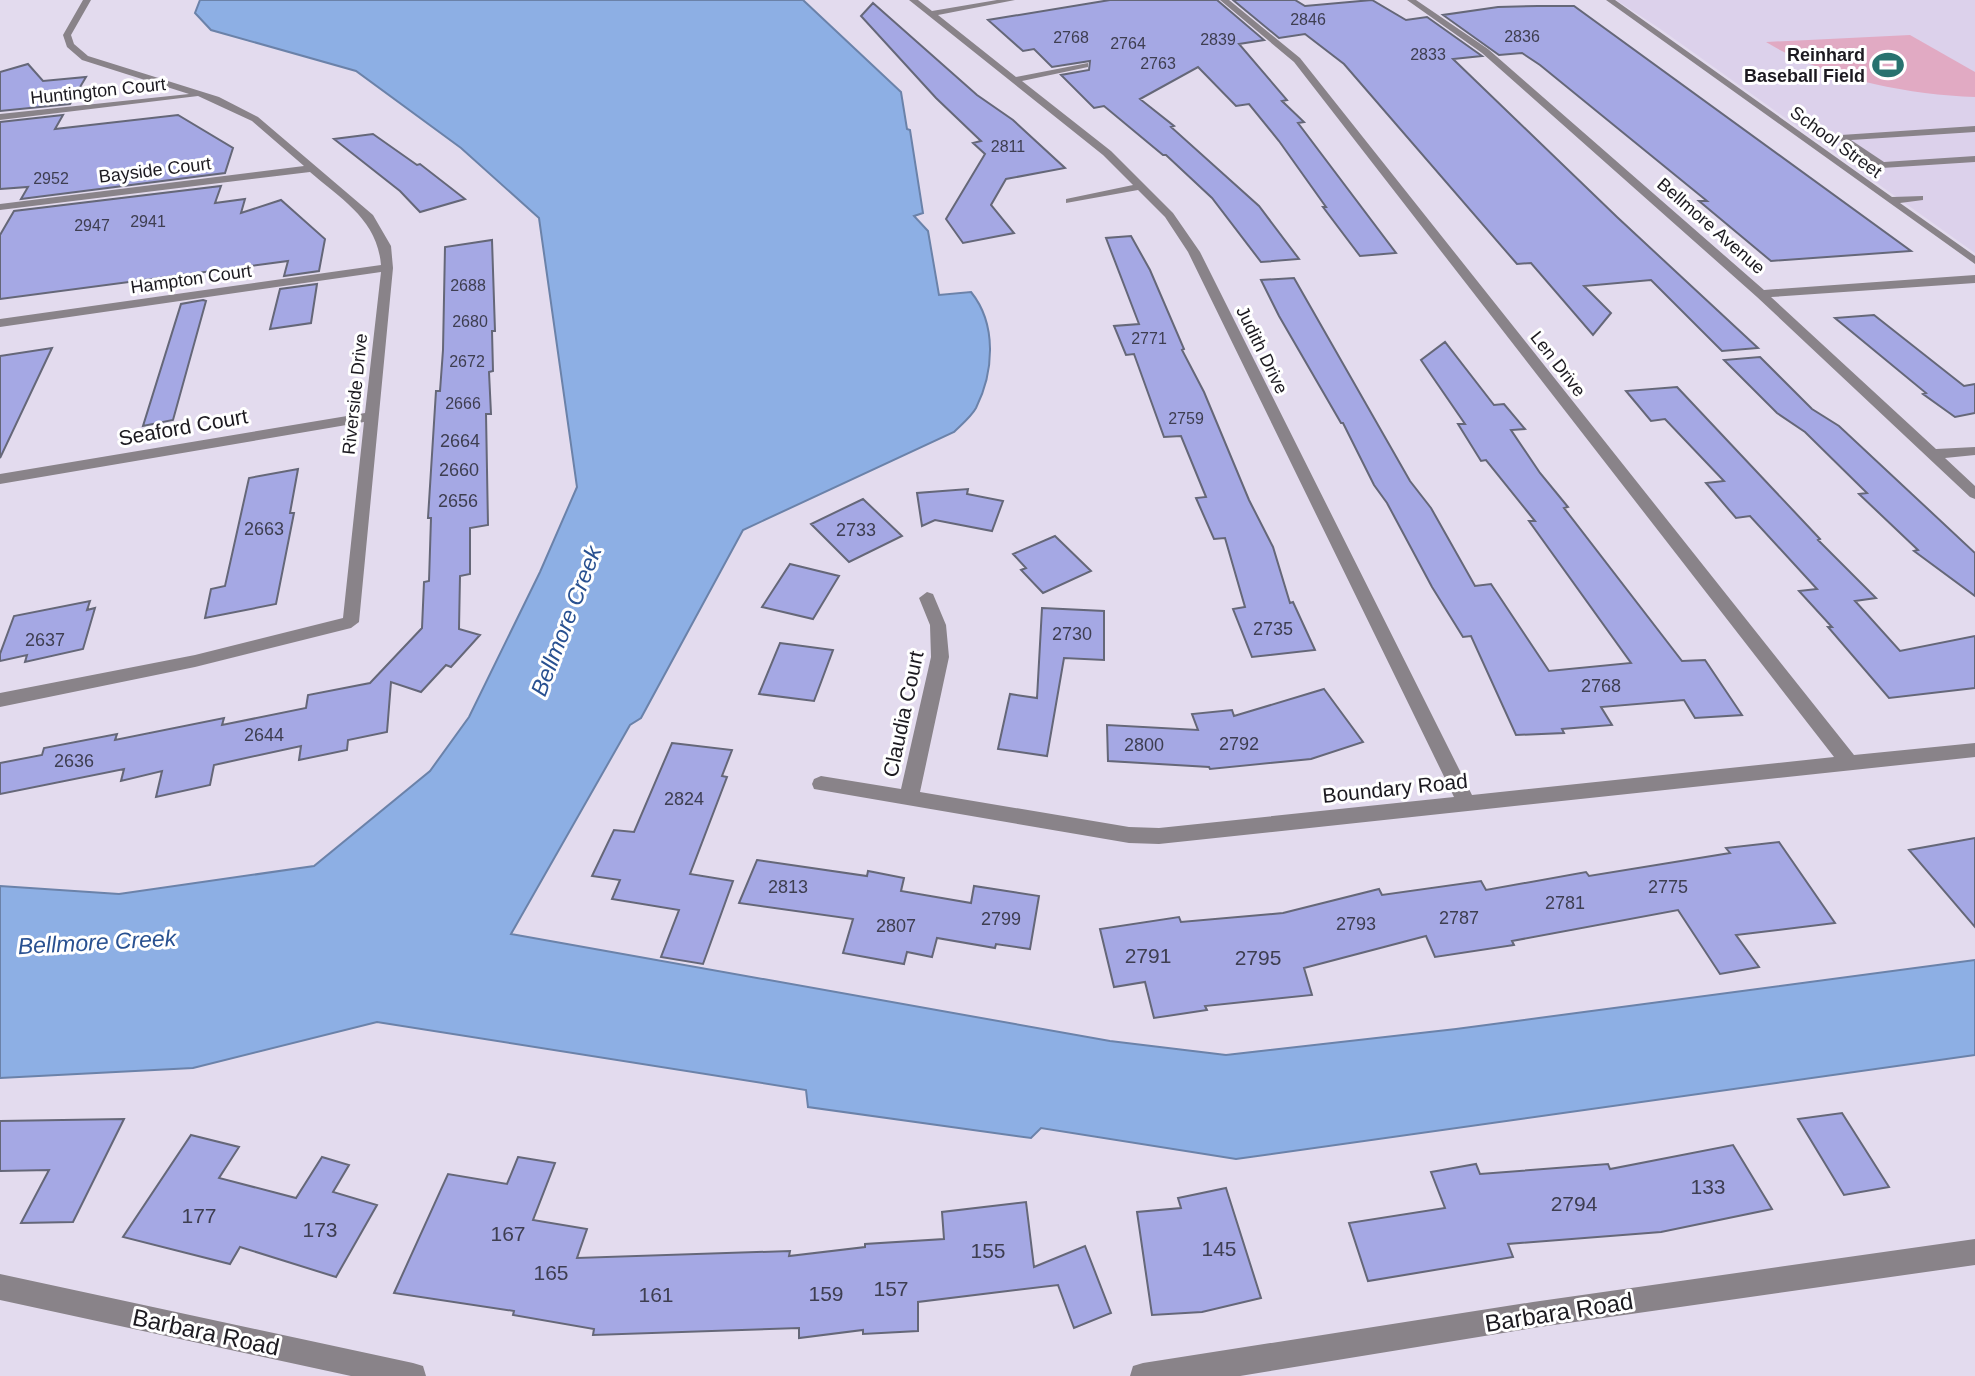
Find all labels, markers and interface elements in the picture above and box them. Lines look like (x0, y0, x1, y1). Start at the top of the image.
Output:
house number: 2846 (1290, 11, 1326, 28)
house number: 2836 (1504, 28, 1540, 45)
house number: 2768 (1053, 29, 1089, 46)
house number: 2839 (1200, 31, 1236, 48)
house number: 2764 (1110, 35, 1146, 52)
place label: Reinhard Baseball Field (1744, 45, 1865, 86)
house number: 2833 (1410, 46, 1446, 63)
sports icon: Reinhard Baseball Field (1871, 48, 1905, 82)
house number: 2763 (1140, 55, 1176, 72)
street label: Huntington Court (29, 74, 167, 108)
street label: School Street (1786, 102, 1886, 182)
house number: 2811 (991, 138, 1025, 155)
street label: Bayside Court (98, 153, 212, 187)
house number: 2952 (33, 170, 69, 187)
street label: Bellmore Avenue (1653, 174, 1769, 278)
house number: 2941 (130, 213, 166, 230)
house number: 2947 (74, 217, 110, 234)
street label: Hampton Court (129, 261, 253, 297)
house number: 2688 (450, 277, 486, 294)
street label: Judith Drive (1232, 303, 1292, 397)
house number: 2680 (452, 313, 488, 330)
street label: Len Drive (1526, 327, 1590, 401)
house number: 2771 (1131, 330, 1167, 347)
street label: Riverside Drive (339, 332, 371, 456)
house number: 2672 (449, 353, 485, 370)
house number: 2666 (445, 395, 481, 412)
street label: Seaford Court (117, 404, 250, 450)
house number: 2759 (1168, 410, 1204, 427)
house number: 2664 (440, 431, 480, 451)
house number: 2660 (439, 460, 479, 480)
house number: 2656 (438, 491, 478, 511)
house number: 2663 (244, 519, 284, 539)
house number: 2733 (836, 520, 876, 540)
water label: Bellmore Creek (525, 541, 607, 700)
house number: 2735 (1253, 619, 1293, 639)
house number: 2730 (1052, 624, 1092, 644)
house number: 2637 (25, 630, 65, 650)
street label: Claudia Court (878, 649, 928, 779)
house number: 2768 (1581, 676, 1621, 696)
house number: 2644 (244, 725, 284, 745)
house number: 2792 (1219, 734, 1259, 754)
house number: 2800 (1124, 735, 1164, 755)
house number: 2636 (54, 751, 94, 771)
street label: Boundary Road (1321, 769, 1469, 807)
house number: 2824 (664, 789, 704, 809)
house number: 2813 (768, 877, 808, 897)
house number: 2775 (1648, 877, 1688, 897)
house number: 2781 (1545, 893, 1585, 913)
house number: 2787 (1439, 908, 1479, 928)
house number: 2799 (981, 909, 1021, 929)
house number: 2793 (1336, 914, 1376, 934)
house number: 2807 (876, 916, 916, 936)
water label: Bellmore Creek (17, 925, 178, 959)
house number: 2791 (1125, 944, 1171, 967)
house number: 2795 (1235, 946, 1281, 969)
house number: 133 (1690, 1175, 1726, 1198)
house number: 2794 (1551, 1192, 1598, 1215)
house number: 177 (181, 1204, 217, 1227)
house number: 173 (302, 1218, 338, 1241)
house number: 167 (490, 1222, 526, 1245)
house number: 145 (1201, 1237, 1237, 1260)
house number: 155 (970, 1239, 1006, 1262)
house number: 165 (533, 1261, 569, 1284)
house number: 157 (873, 1277, 909, 1300)
house number: 159 (808, 1282, 844, 1305)
house number: 161 (638, 1283, 674, 1306)
street label: Barbara Road (1483, 1287, 1635, 1337)
street label: Barbara Road (130, 1303, 282, 1361)

